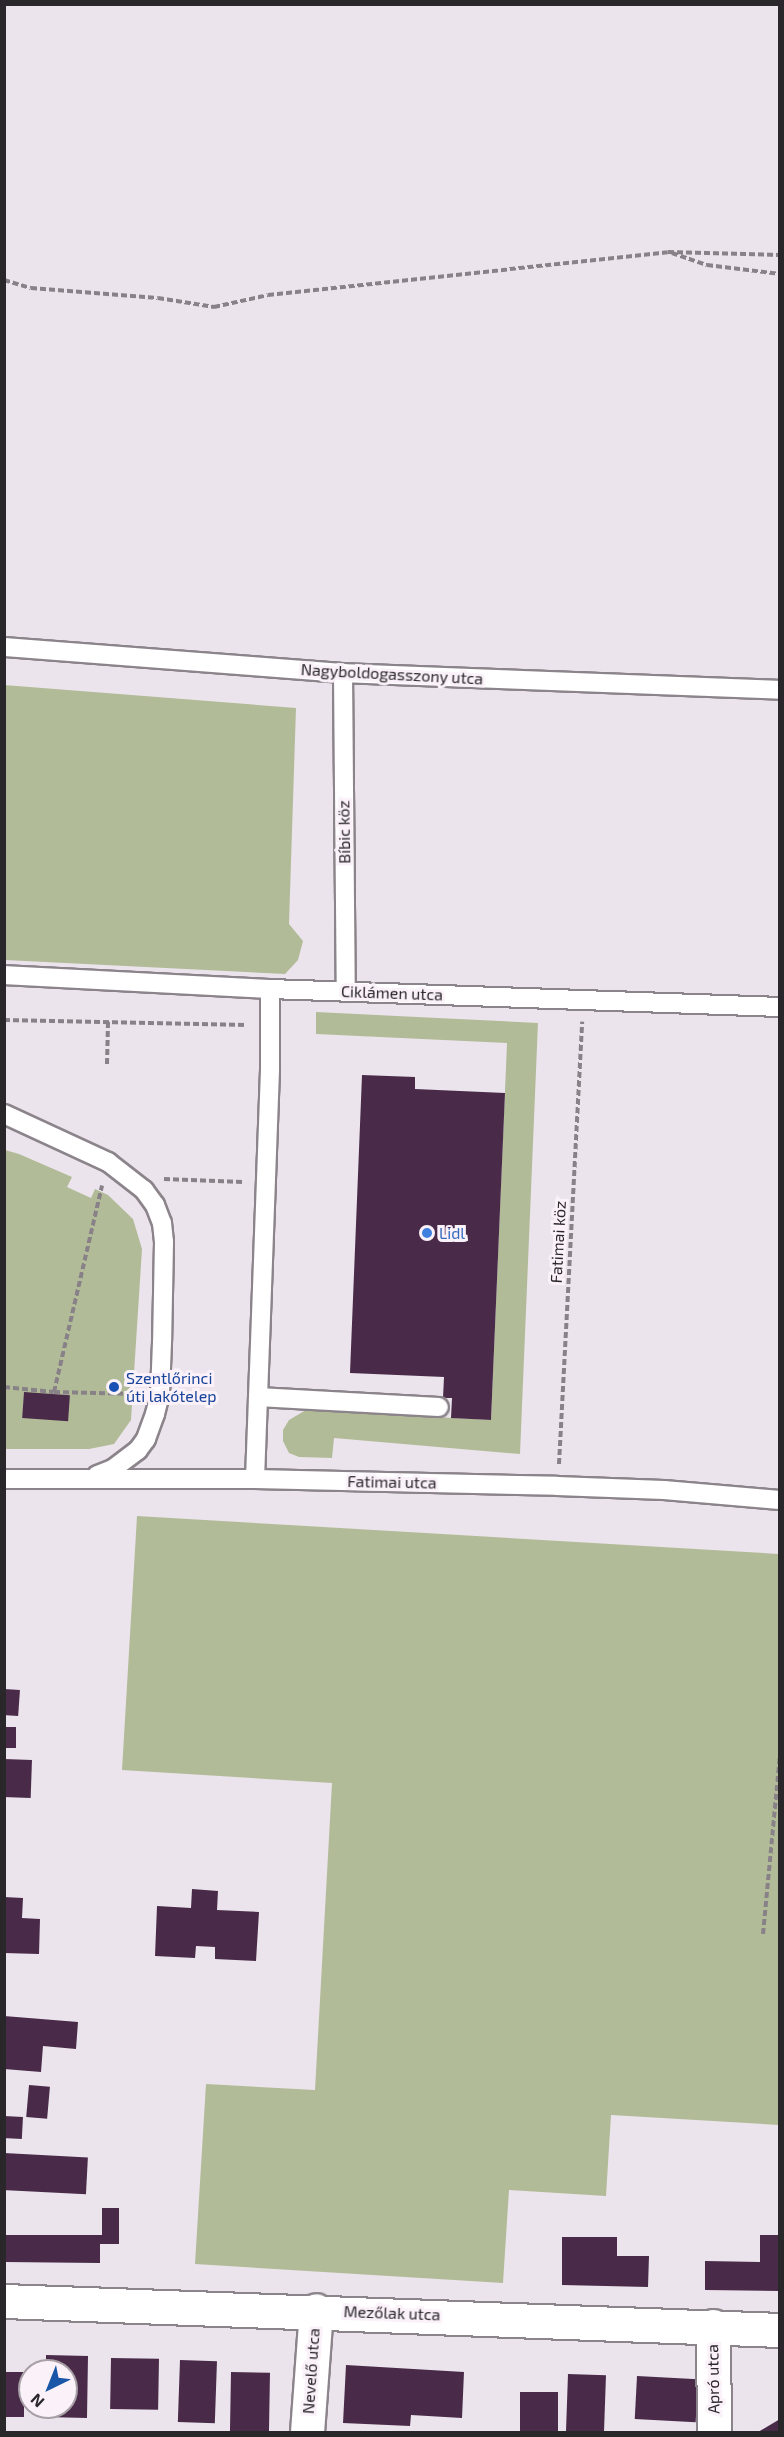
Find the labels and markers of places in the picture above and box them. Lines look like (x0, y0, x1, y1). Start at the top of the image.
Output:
place label: Lidl (439, 1223, 465, 1243)
marker: Lidl (420, 1226, 434, 1240)
place label: Szentlőrinci úti lakótelep (126, 1368, 217, 1406)
marker: Szentlőrinci úti lakótelep (107, 1380, 121, 1394)

